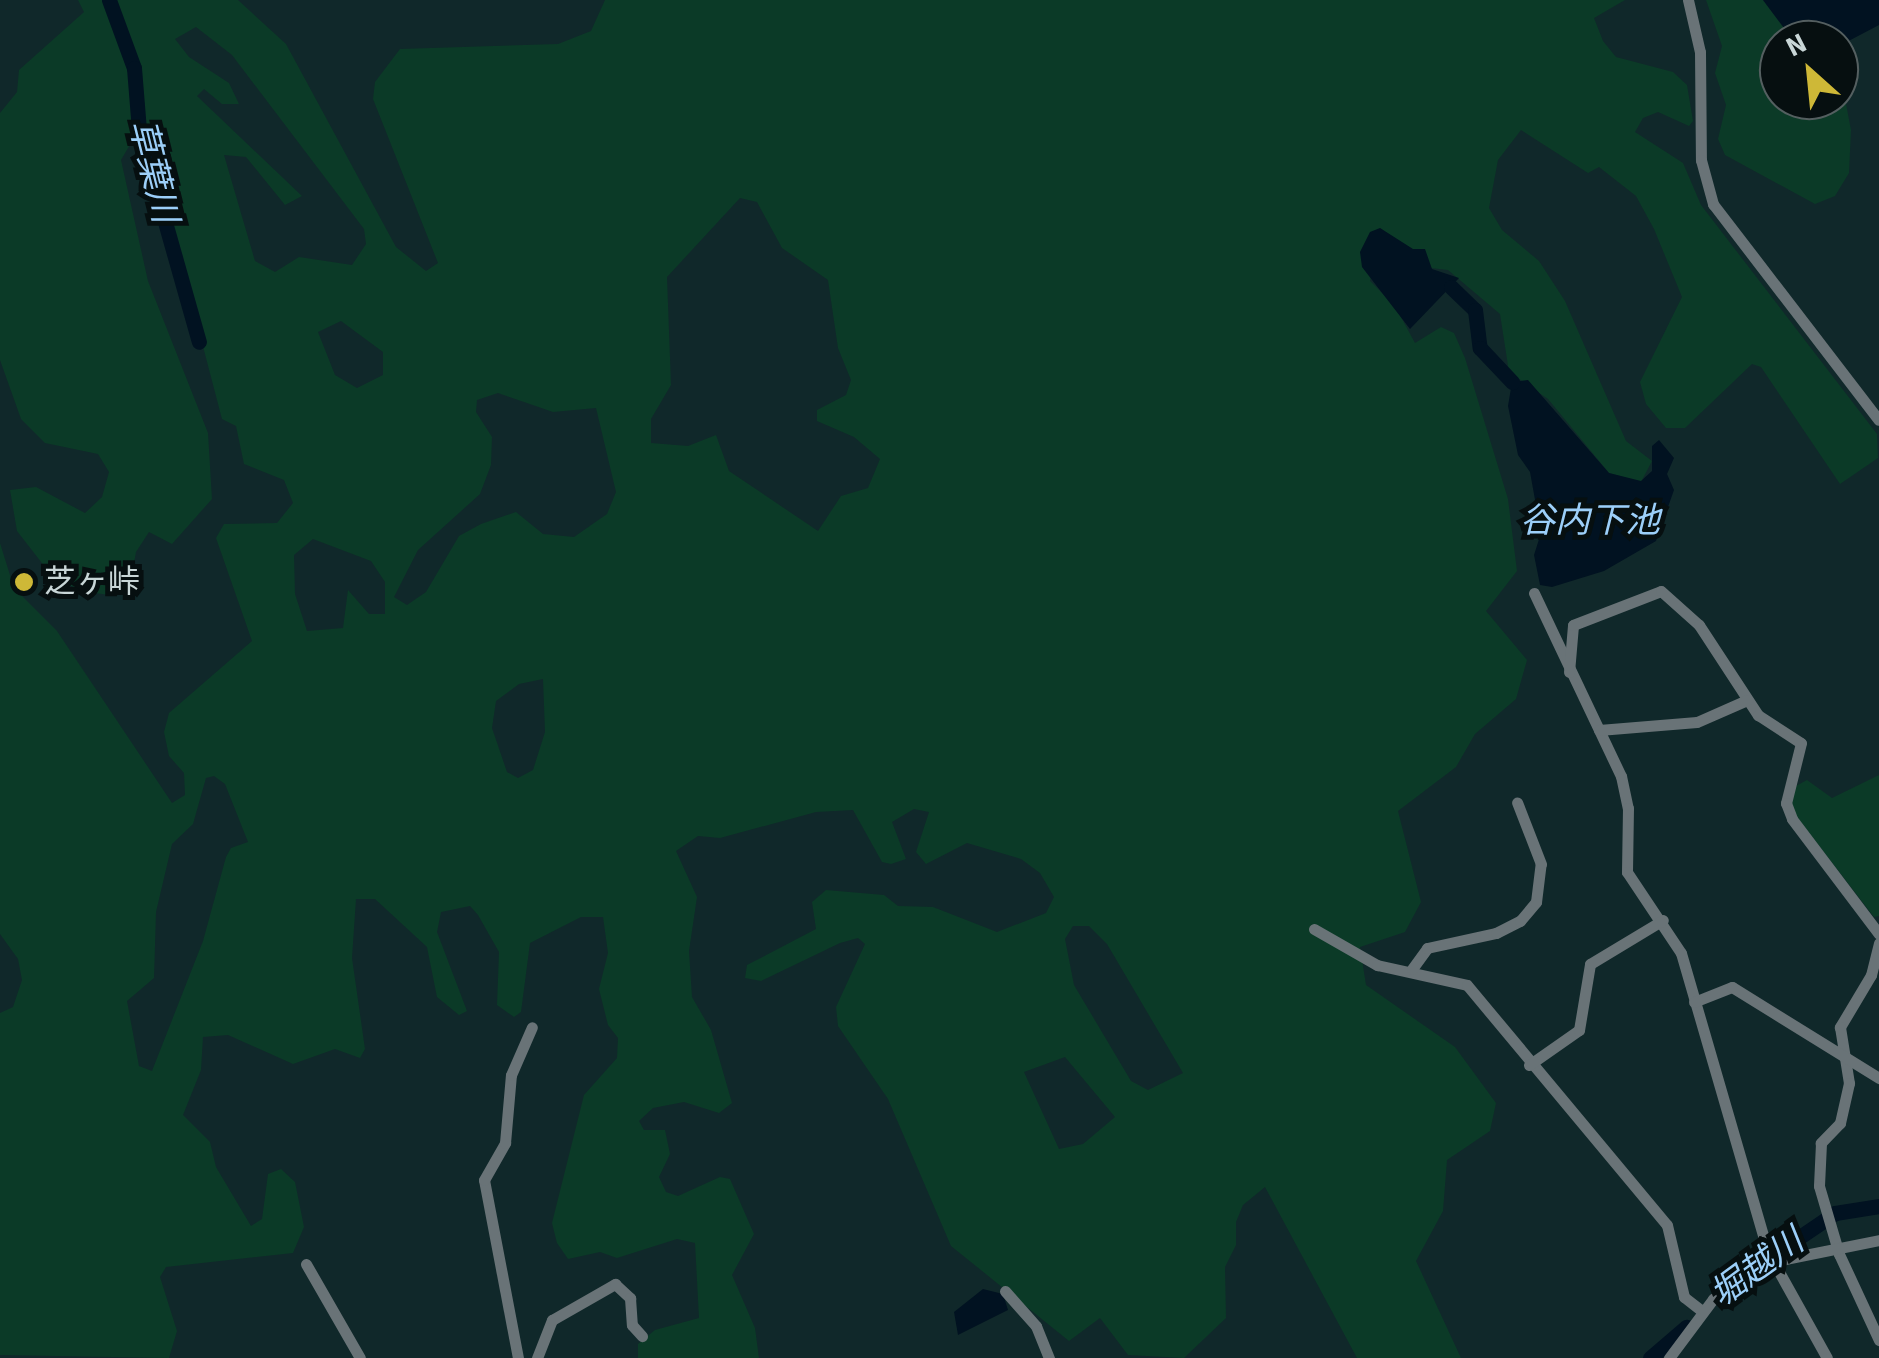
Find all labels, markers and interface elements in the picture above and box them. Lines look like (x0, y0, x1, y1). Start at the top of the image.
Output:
north arrow (1759, 20, 1859, 120)
text: N (1779, 23, 1814, 67)
water label: 草葉川 (120, 115, 186, 227)
water label: 谷内下池 (1520, 500, 1660, 542)
place label: 芝ヶ峠 (44, 563, 140, 601)
marker: 芝ヶ峠 (13, 571, 35, 593)
water label: 堀越川 (1702, 1220, 1812, 1316)

